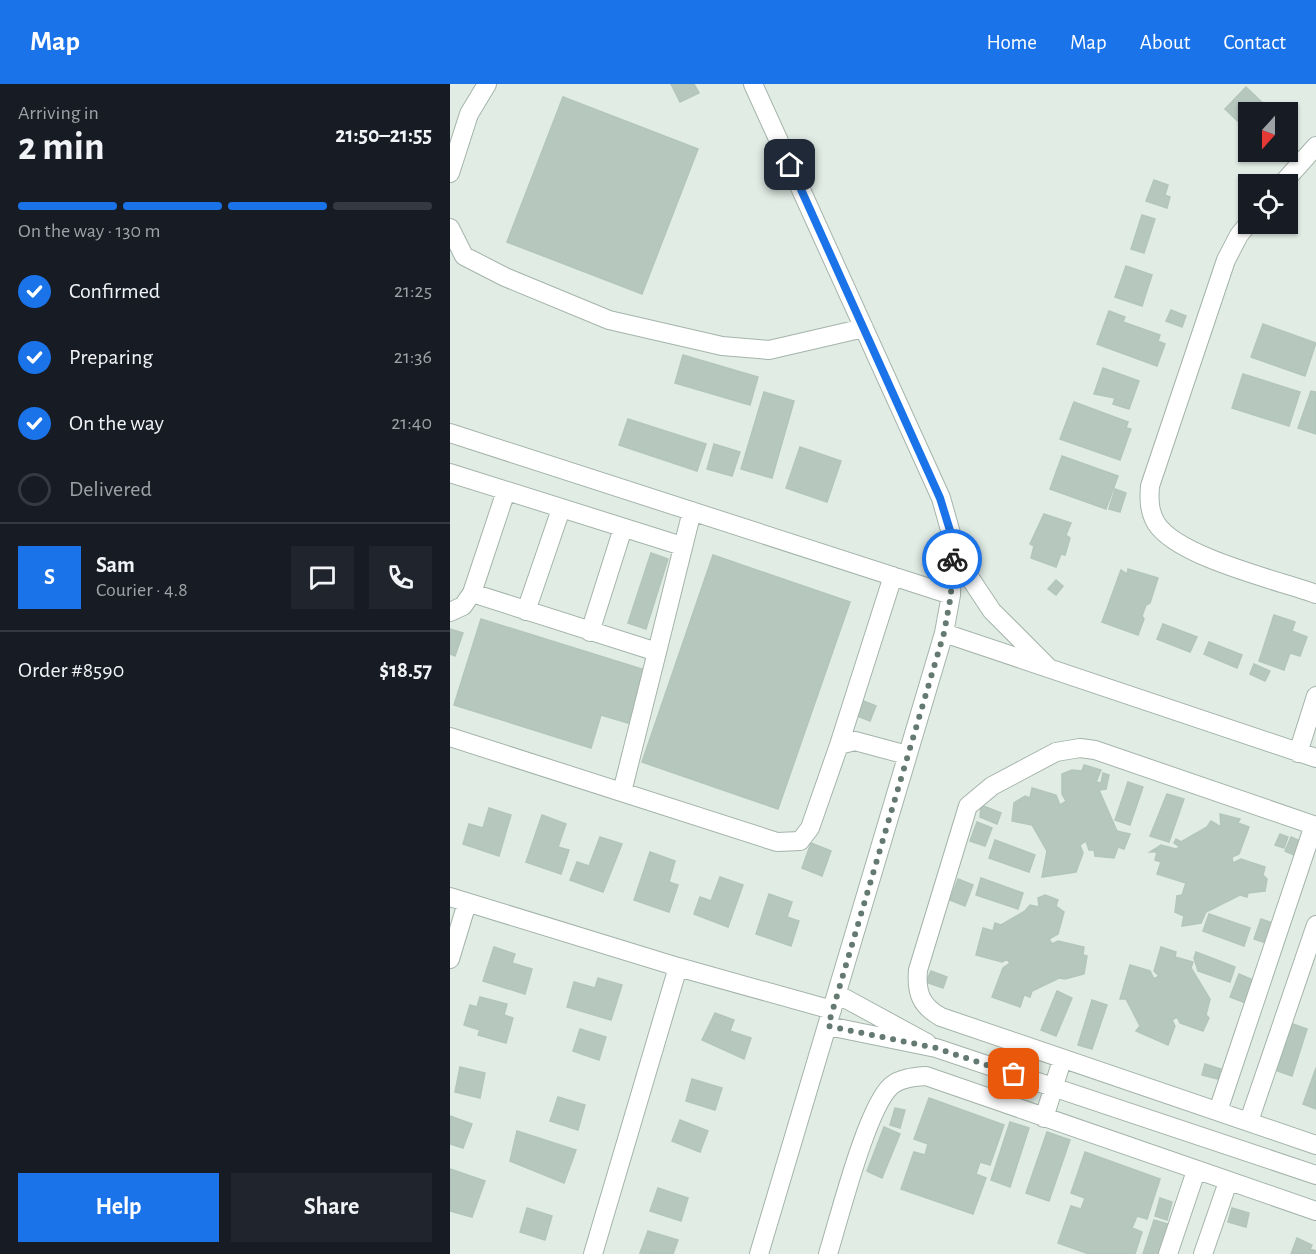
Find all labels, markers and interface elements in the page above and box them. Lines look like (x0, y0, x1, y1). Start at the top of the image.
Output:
text: Map (30, 28, 80, 56)
text: Home (986, 32, 1037, 53)
text: Map (1070, 32, 1107, 53)
text: About (1140, 32, 1190, 53)
text: Contact (1223, 32, 1286, 53)
north arrow (1238, 102, 1298, 162)
map controls (1238, 102, 1298, 234)
text: Arriving in (18, 103, 99, 123)
text: 21:50–21:55 (335, 124, 432, 146)
text: 2 min (18, 128, 105, 167)
pin (764, 139, 815, 190)
icon: home (773, 148, 806, 181)
button: locate (1238, 174, 1298, 234)
text: On the way · 130 m (18, 221, 160, 241)
icon: check (18, 275, 51, 308)
text: Confirmed (69, 280, 160, 302)
text: 21:25 (394, 281, 432, 301)
icon: check (18, 341, 51, 374)
text: Preparing (69, 346, 153, 368)
text: 21:36 (394, 347, 432, 367)
icon: check (18, 407, 51, 440)
text: On the way (69, 412, 164, 434)
text: 21:40 (391, 413, 432, 433)
text: Delivered (69, 478, 152, 500)
courier (922, 529, 982, 589)
icon: bike (936, 543, 969, 576)
button: chat (291, 546, 354, 609)
button: phone (369, 546, 432, 609)
text: Sam (96, 554, 135, 576)
text: S (44, 566, 55, 588)
text: Courier · 4.8 (96, 580, 188, 600)
text: Order #8590 (18, 659, 124, 681)
text: $18.57 (379, 659, 432, 681)
pin (988, 1048, 1039, 1099)
icon: bag (997, 1057, 1030, 1090)
button: Help (18, 1173, 219, 1242)
button: Share (231, 1173, 432, 1242)

